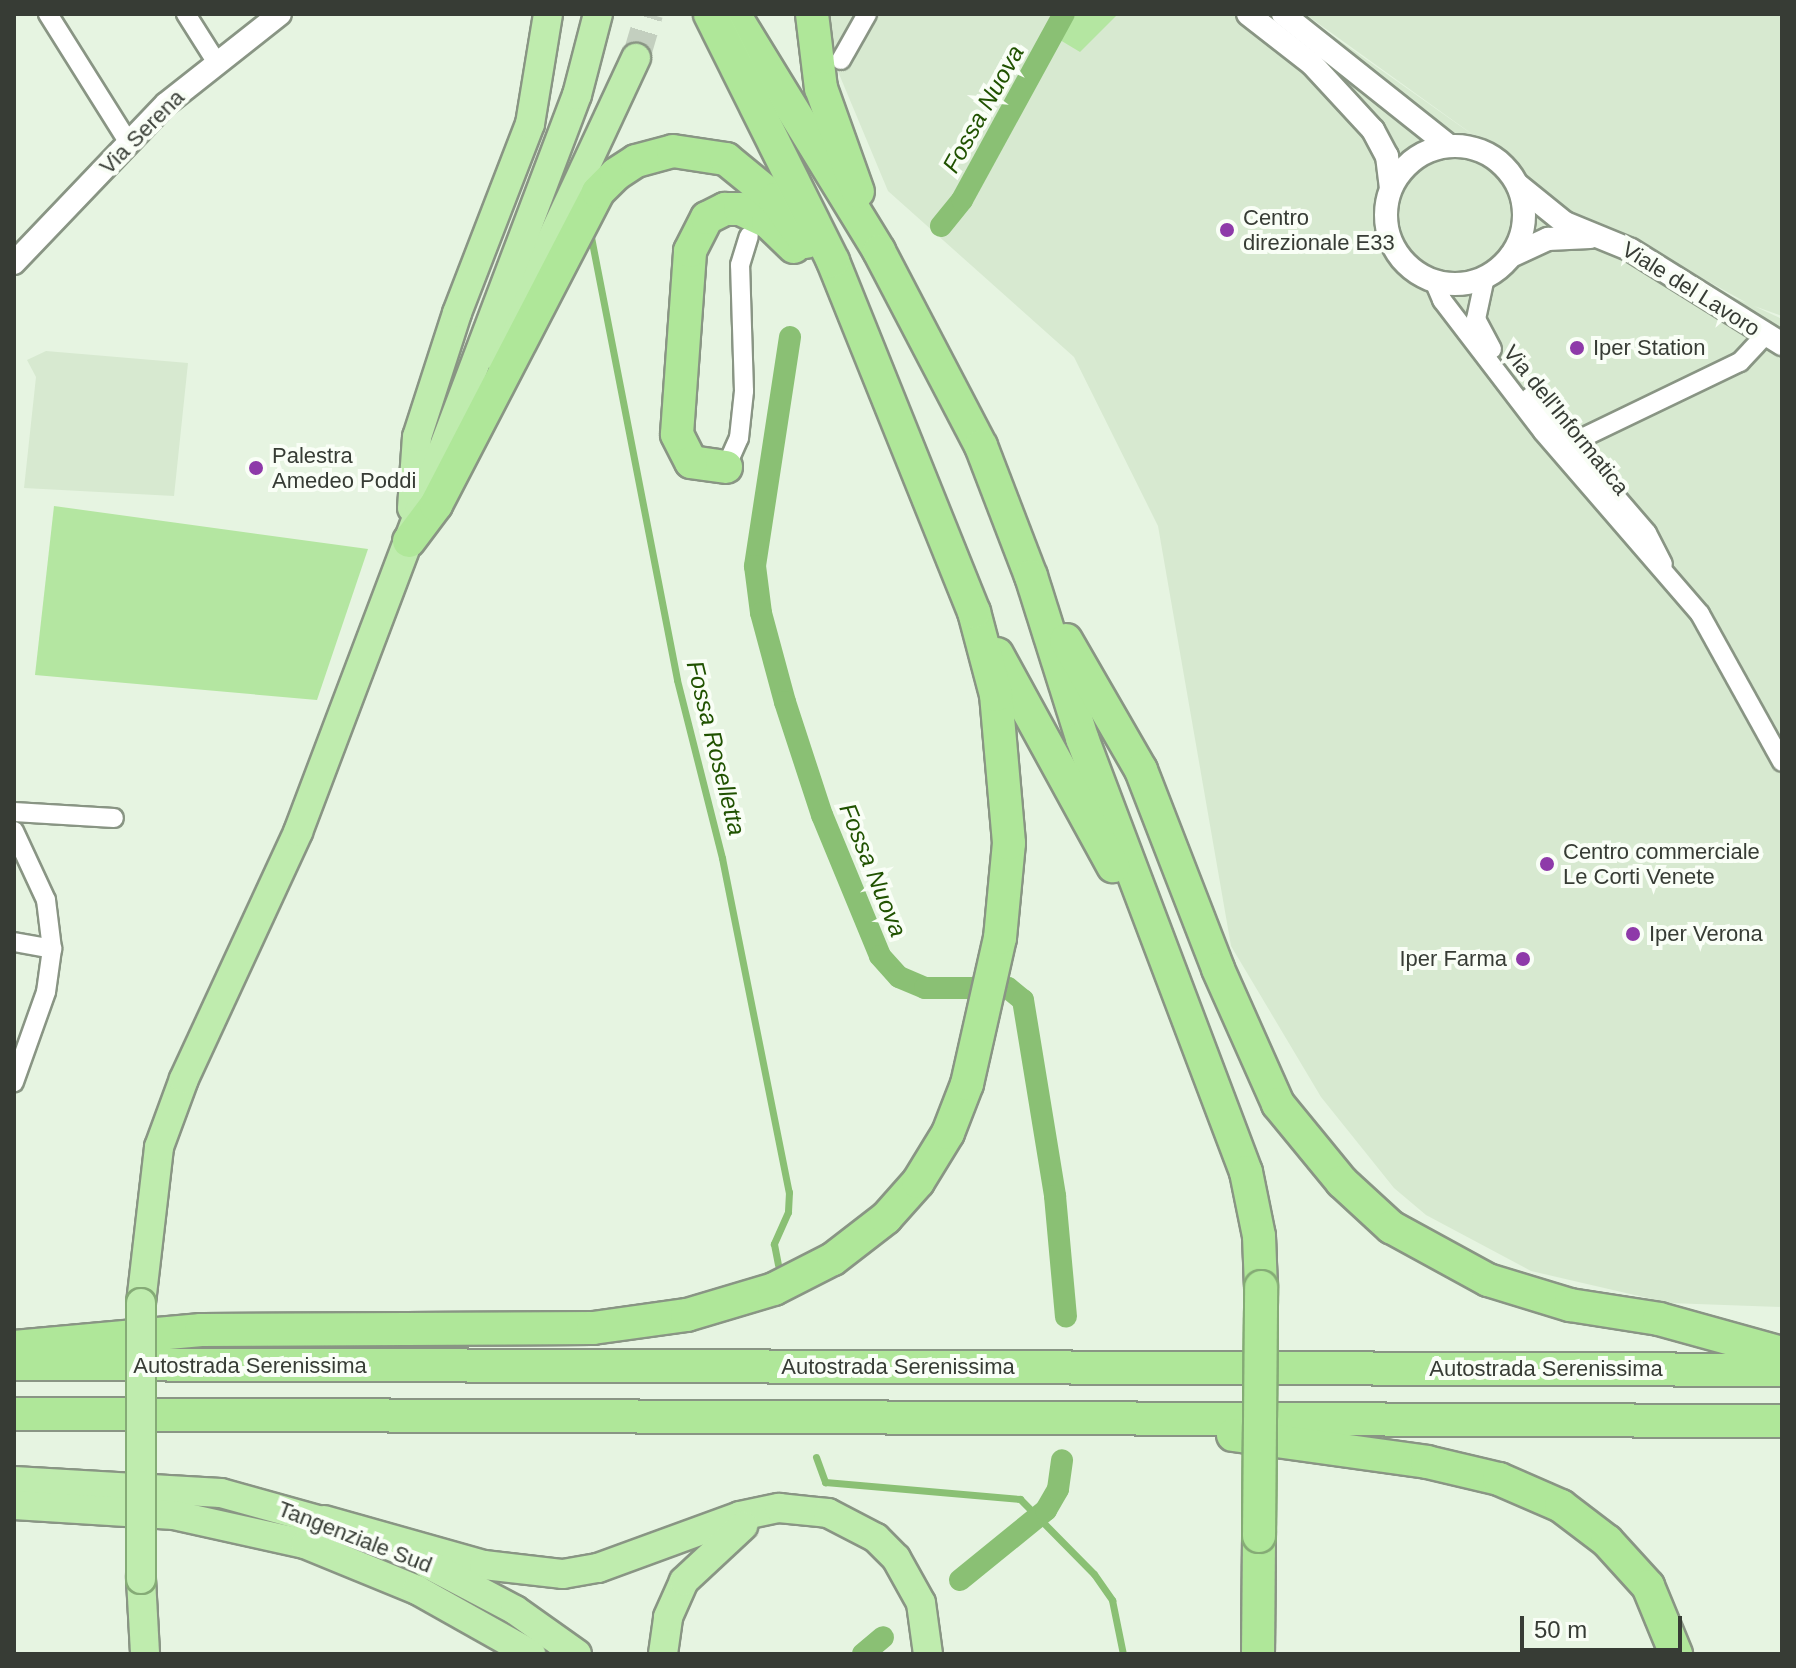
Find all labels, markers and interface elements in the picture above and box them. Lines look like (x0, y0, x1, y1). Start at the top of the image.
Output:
water label: Fossa Nuova (936, 40, 1030, 178)
street label: Via Serena (94, 84, 190, 180)
place label: Centro direzionale E33 (1243, 204, 1395, 256)
marker: Centro direzionale E33 (1218, 221, 1236, 239)
street label: Viale del Lavoro (1617, 236, 1765, 342)
place label: Iper Station (1593, 335, 1706, 361)
marker: Iper Station (1568, 339, 1586, 357)
street label: Via dell'Informatica (1498, 340, 1634, 500)
place label: Palestra Amedeo Poddi (272, 442, 416, 494)
marker: Palestra Amedeo Poddi (247, 459, 265, 477)
water label: Fossa Roselletta (680, 658, 752, 838)
water label: Fossa Nuova (833, 799, 913, 941)
place label: Centro commerciale Le Corti Venete (1563, 838, 1760, 890)
marker: Centro commerciale Le Corti Venete (1538, 855, 1556, 873)
place label: Iper Verona (1649, 921, 1763, 947)
marker: Iper Verona (1624, 925, 1642, 943)
place label: Iper Farma (1399, 946, 1507, 972)
marker: Iper Farma (1514, 950, 1532, 968)
street label: Autostrada Serenissima (133, 1353, 367, 1379)
street label: Autostrada Serenissima (781, 1354, 1015, 1380)
street label: Autostrada Serenissima (1429, 1356, 1663, 1382)
street label: Tangenziale Sud (274, 1496, 436, 1578)
scale bar (1524, 1600, 1686, 1650)
text: 50 m (1534, 1616, 1587, 1643)

